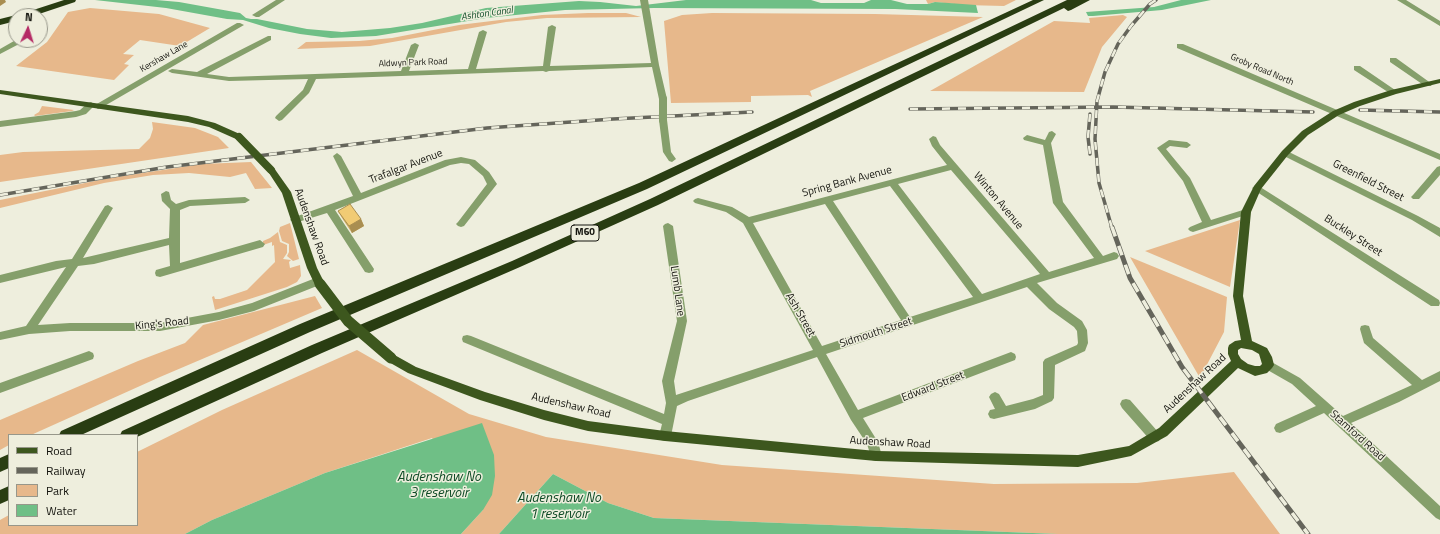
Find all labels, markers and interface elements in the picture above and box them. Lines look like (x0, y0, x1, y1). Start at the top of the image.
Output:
water label: Ashton Canal (460, 4, 514, 24)
north arrow (8, 8, 48, 48)
text: N (24, 9, 33, 25)
street label: Kershaw Lane (138, 39, 190, 75)
street label: Groby Road North (1229, 52, 1295, 88)
street label: Aldwyn Park Road (378, 56, 448, 70)
street label: Trafalgar Avenue (367, 147, 445, 187)
street label: Greenfield Street (1330, 157, 1406, 205)
street label: Spring Bank Avenue (801, 164, 893, 200)
street label: Winton Avenue (970, 170, 1026, 232)
street label: Audenshaw Road (291, 187, 331, 267)
street label: Buckley Street (1321, 212, 1385, 260)
road number: M60 (571, 225, 599, 241)
street label: Lumb Lane (667, 265, 687, 317)
street label: Ash Street (782, 291, 818, 339)
street label: King's Road (135, 315, 189, 333)
street label: Sidmouth Street (838, 315, 914, 351)
street label: Audenshaw Road (1161, 352, 1229, 416)
street label: Edward Street (900, 369, 966, 405)
street label: Audenshaw Road (530, 390, 612, 422)
street label: Stamford Road (1327, 408, 1387, 464)
legend (8, 434, 138, 526)
street label: Audenshaw Road (849, 434, 931, 452)
text: Road (46, 441, 72, 460)
text: Railway (46, 461, 86, 480)
water label: Audenshaw No 3 reservoir (397, 470, 481, 502)
text: Park (46, 481, 69, 500)
water label: Audenshaw No 1 reservoir (517, 491, 601, 524)
text: Water (46, 501, 77, 520)

